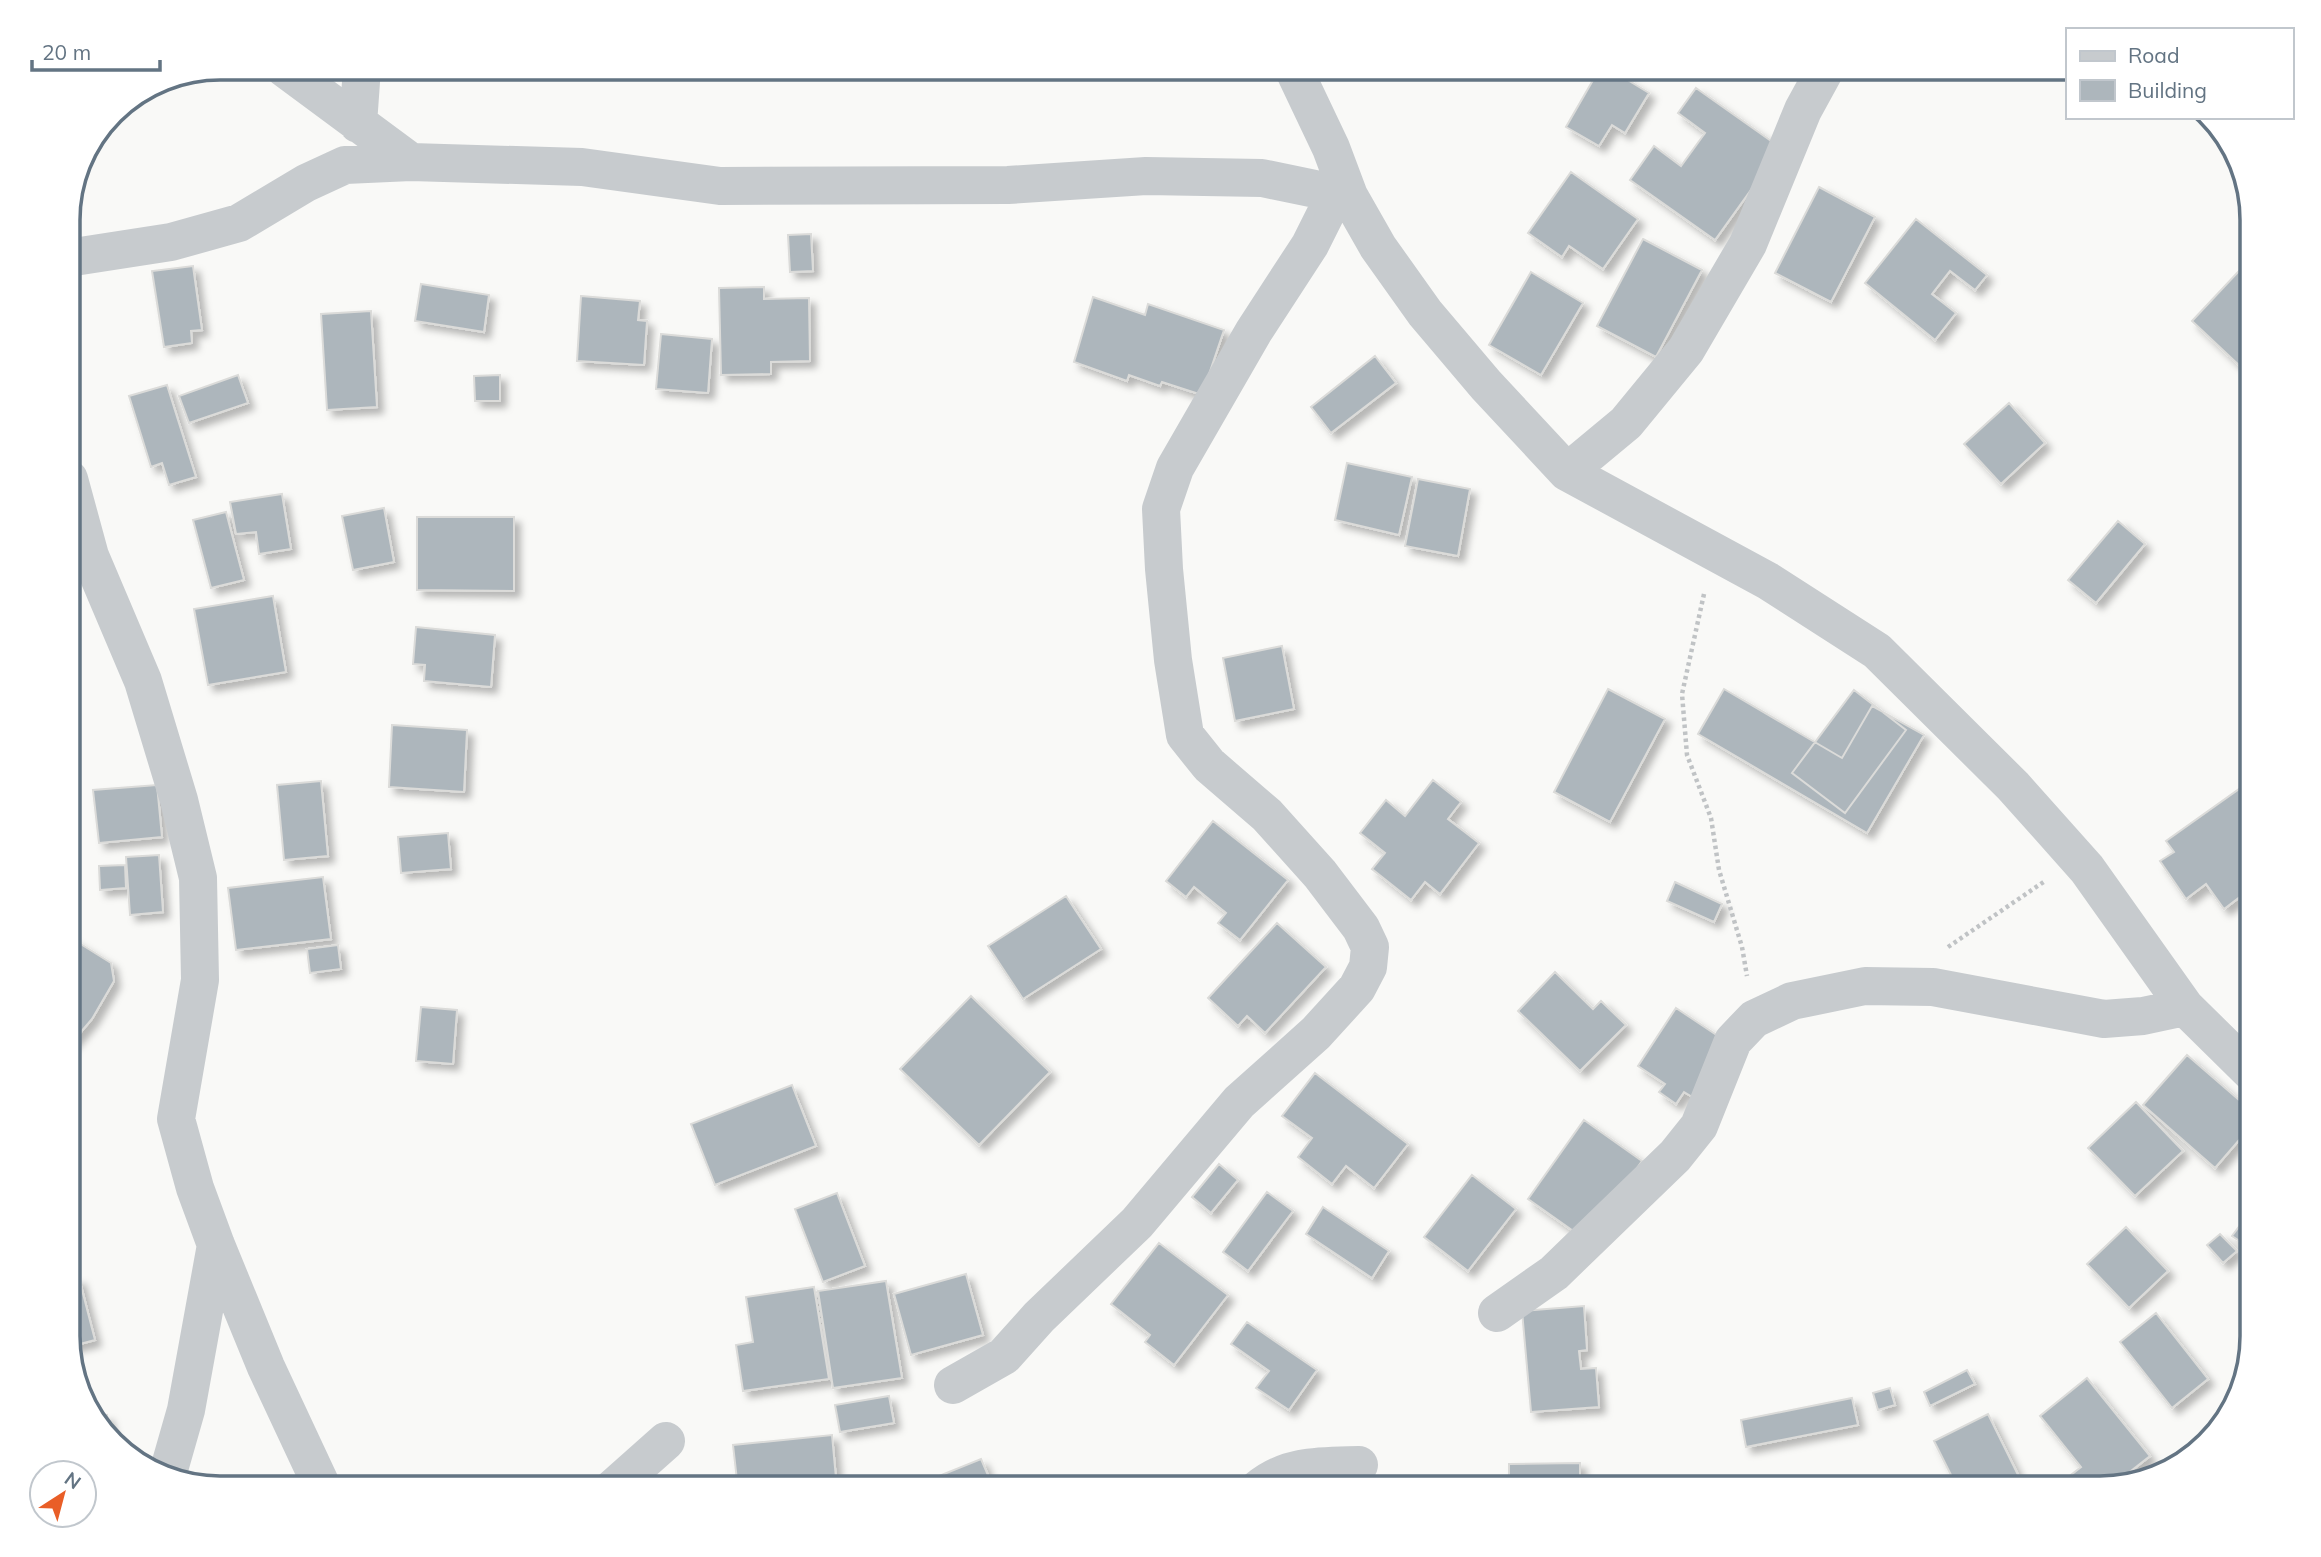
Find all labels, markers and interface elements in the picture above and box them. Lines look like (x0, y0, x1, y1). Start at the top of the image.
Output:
scale bar (32, 28, 159, 72)
legend (2066, 28, 2293, 119)
text: 20 m (42, 39, 91, 65)
text: Road (2128, 42, 2179, 68)
text: Building (2128, 77, 2207, 103)
north arrow (28, 1459, 98, 1529)
text: N (60, 1466, 86, 1494)

